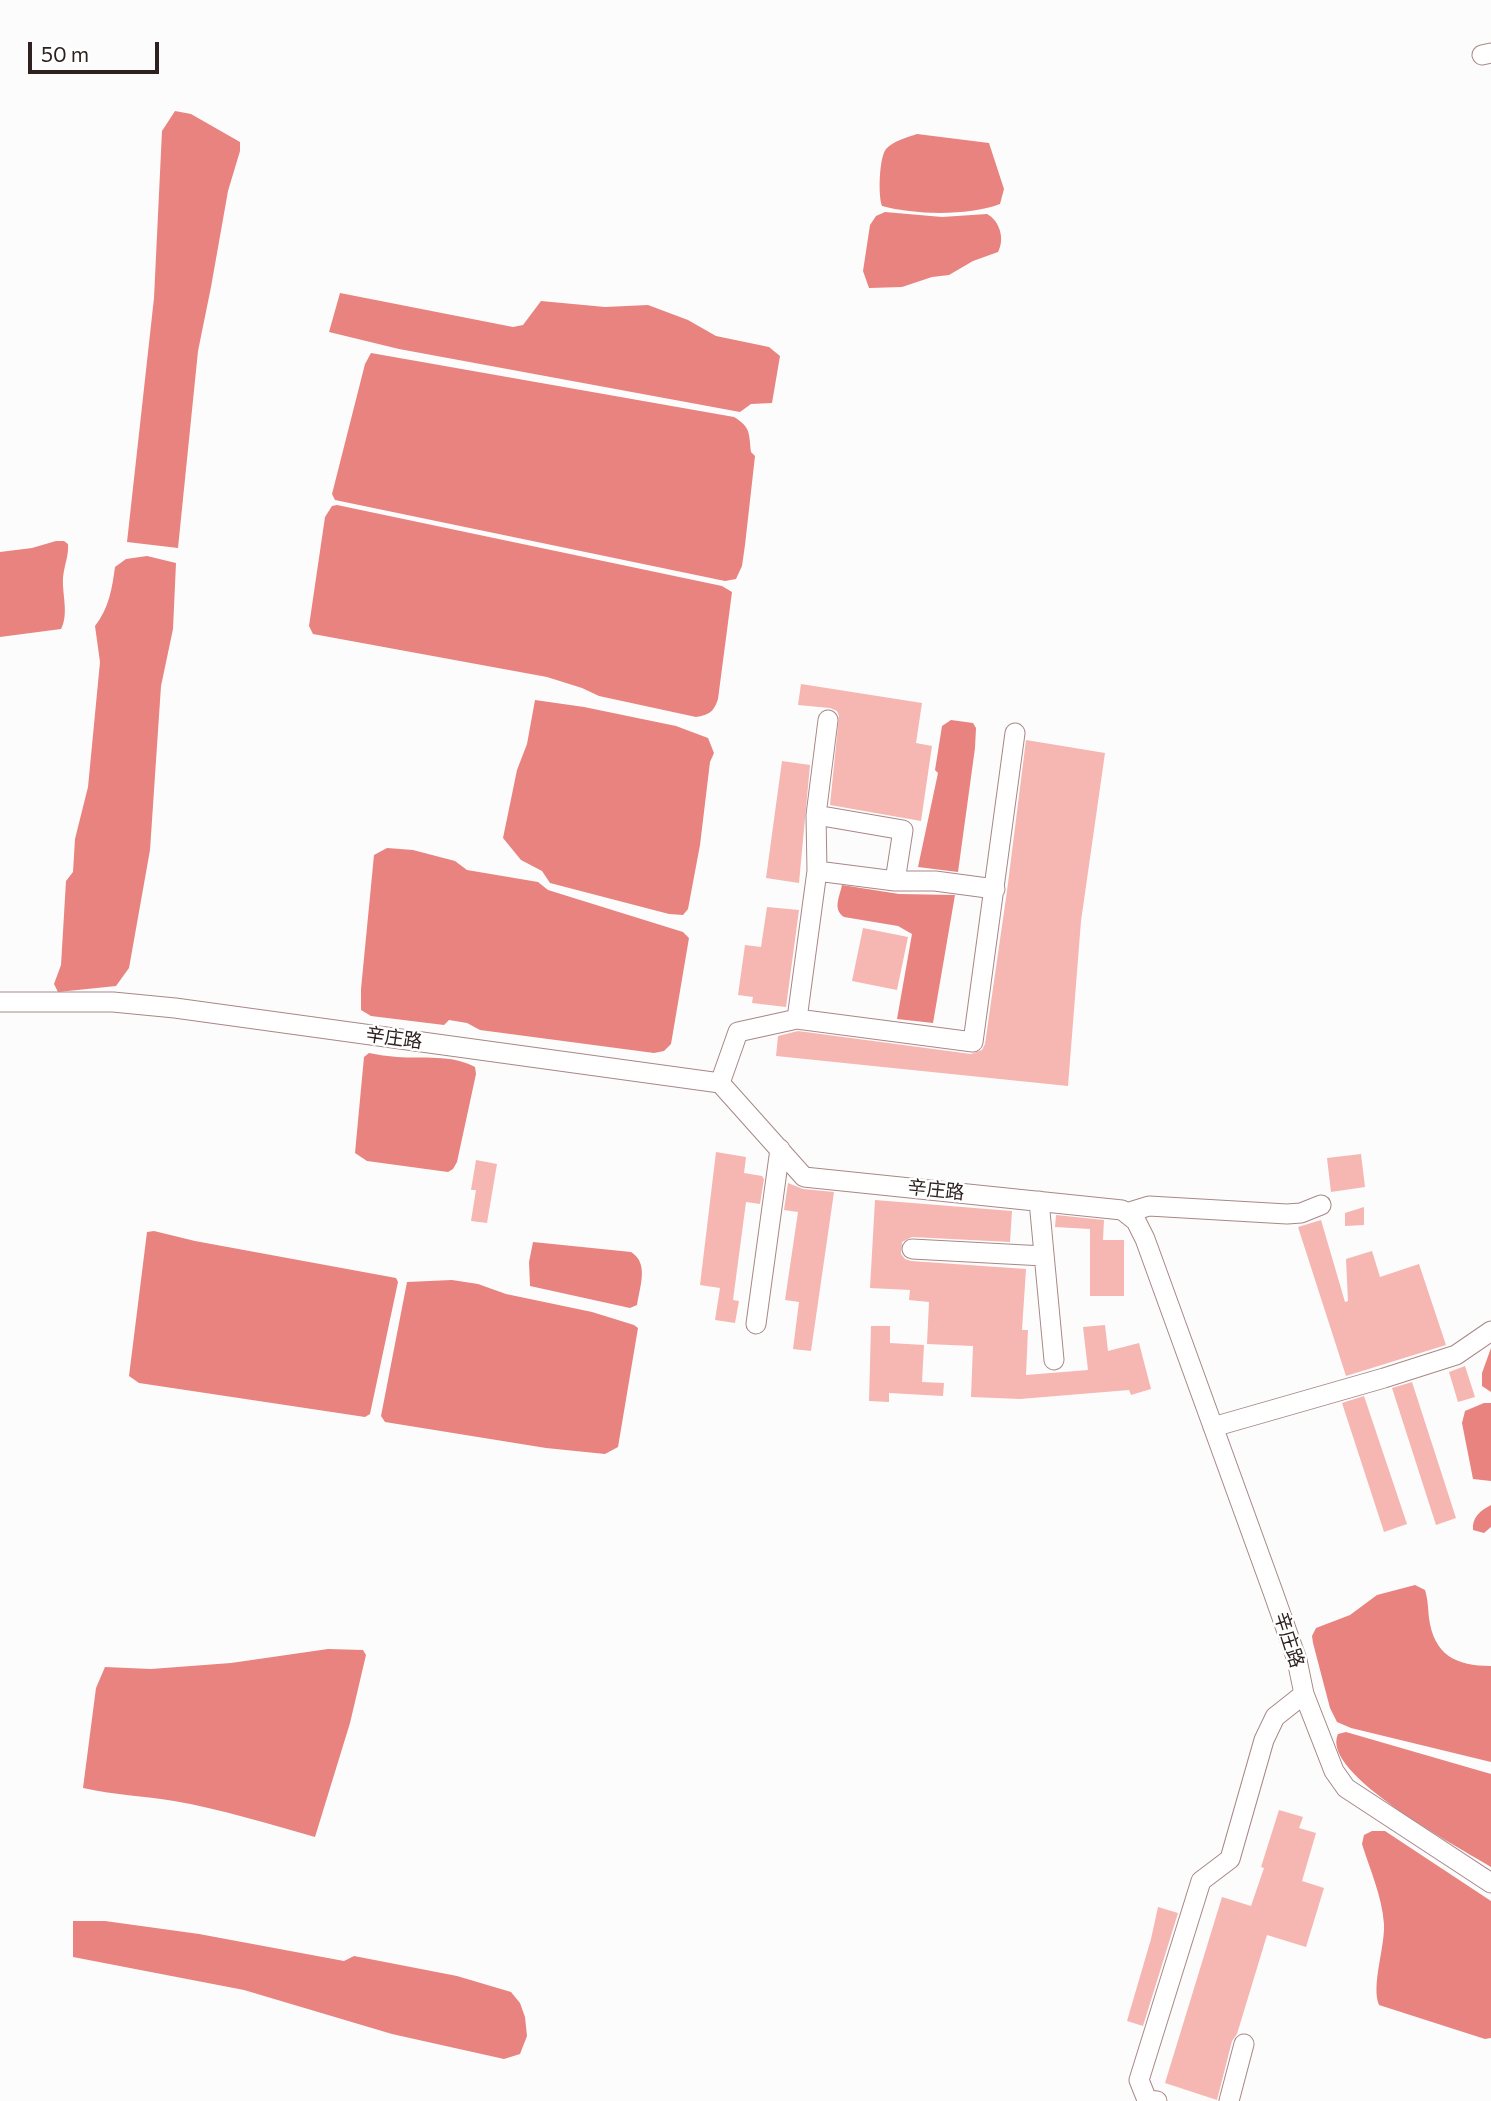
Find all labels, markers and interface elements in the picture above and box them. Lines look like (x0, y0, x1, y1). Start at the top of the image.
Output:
scale bar (32, 28, 163, 72)
text: 50 m (41, 41, 89, 66)
street label: 辛庄路 (364, 1023, 424, 1053)
street label: 辛庄路 (906, 1176, 966, 1204)
street label: 辛庄路 (1269, 1609, 1309, 1671)

